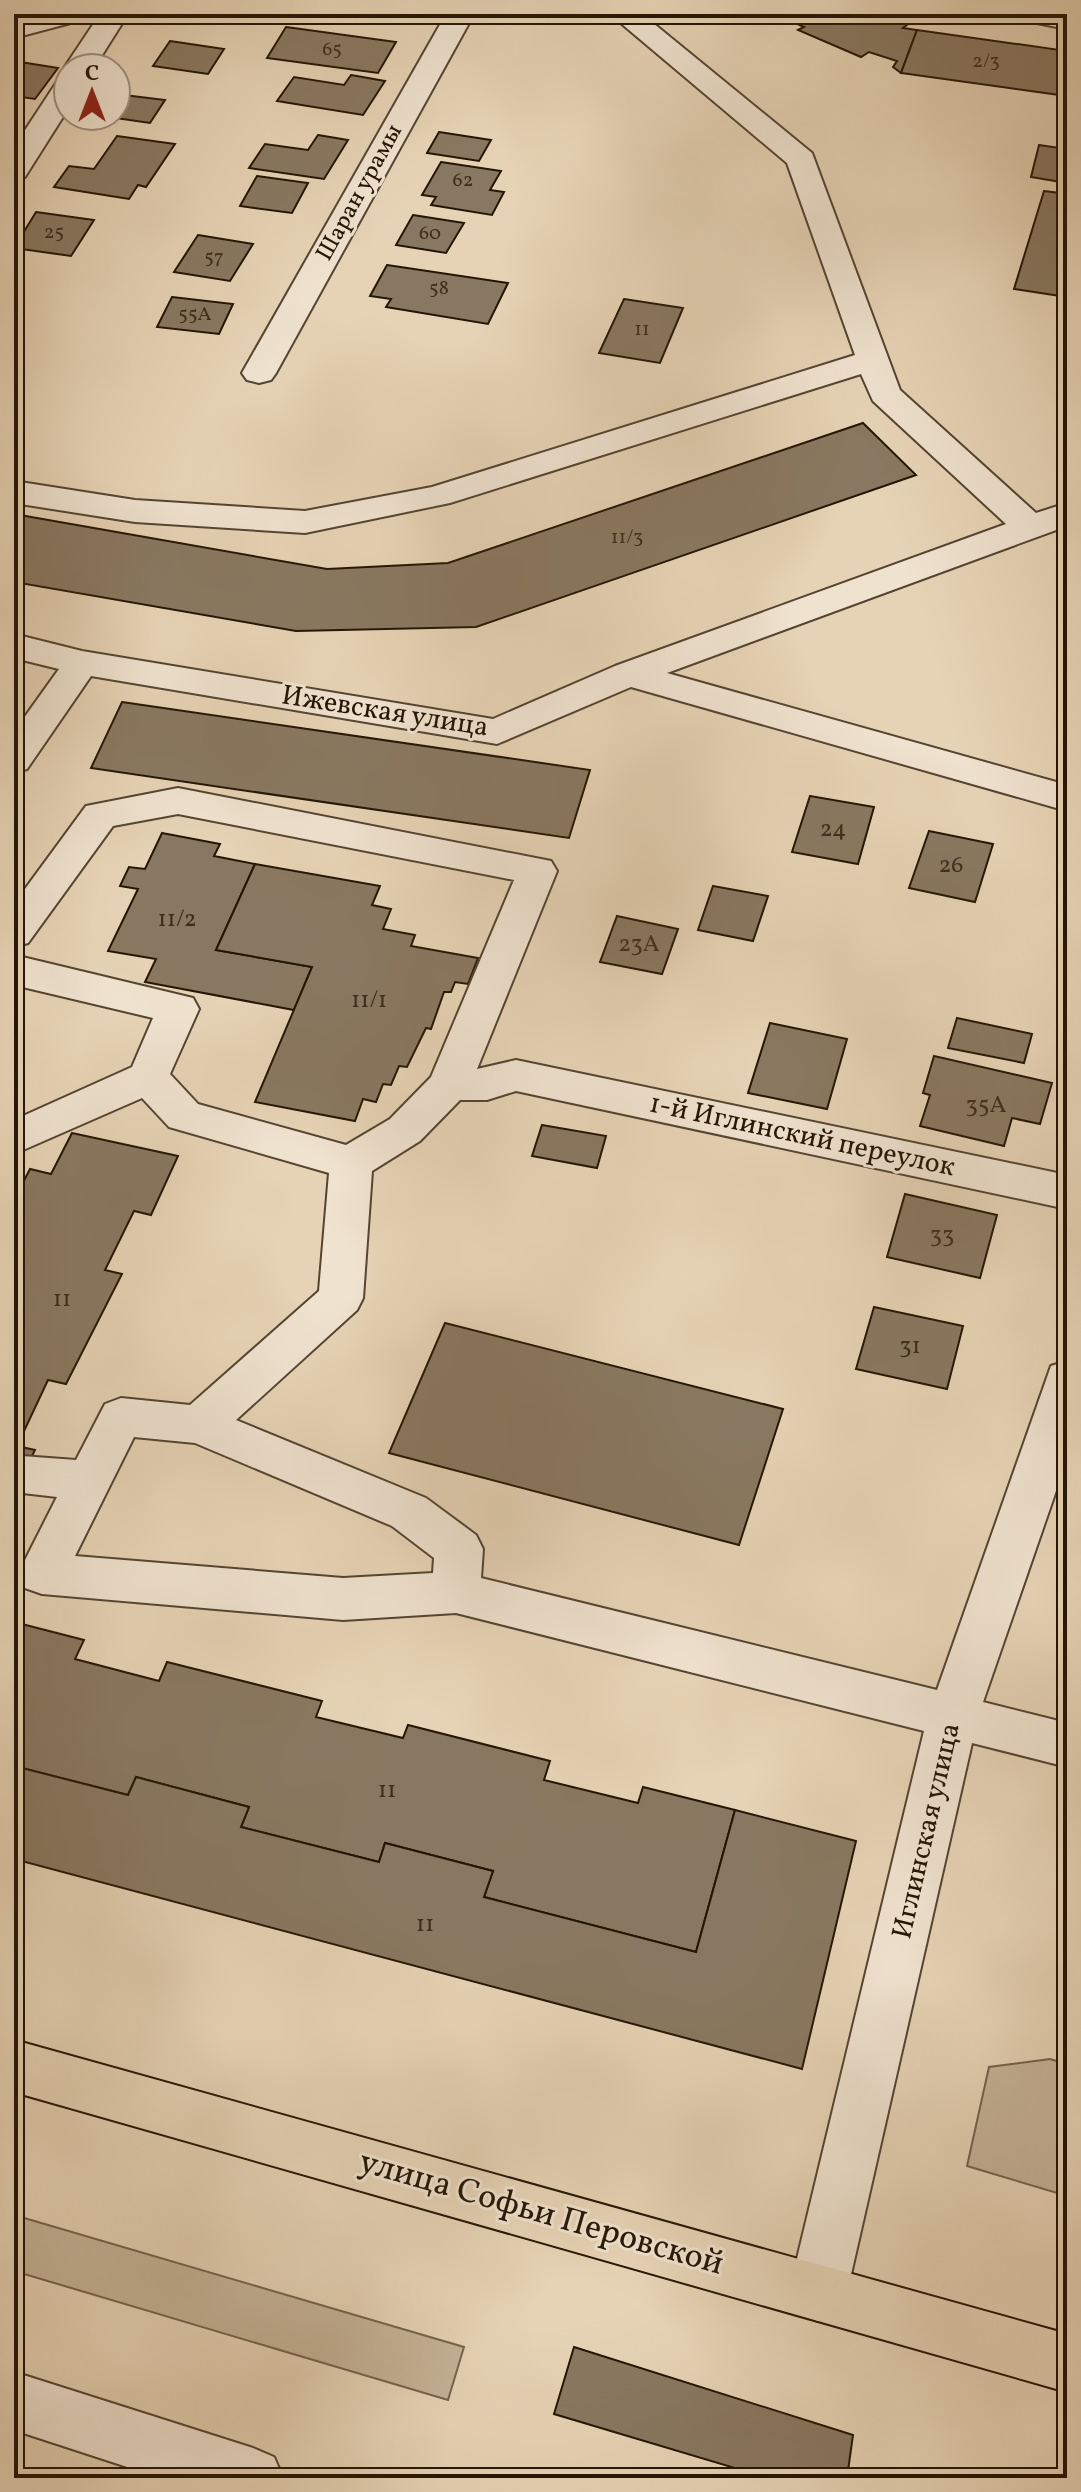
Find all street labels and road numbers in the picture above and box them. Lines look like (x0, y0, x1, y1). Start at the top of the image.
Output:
street label: Шаран урамы (308, 118, 412, 268)
street label: Ижевская улица (279, 676, 491, 748)
street label: 1-й Иглинский переулок (646, 1085, 958, 1187)
street label: Иглинская улица (883, 1719, 971, 1943)
street label: улица Софьи Перовской (353, 2139, 729, 2289)

